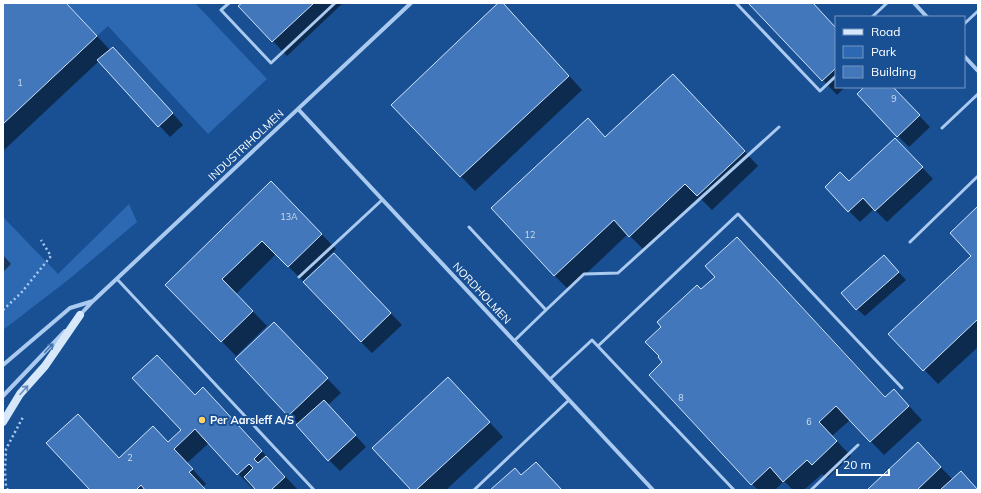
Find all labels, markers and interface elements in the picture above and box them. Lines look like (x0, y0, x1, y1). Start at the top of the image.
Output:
legend (835, 16, 965, 88)
text: Road (871, 24, 900, 39)
text: Park (871, 44, 897, 59)
text: Building (871, 64, 916, 79)
house number: 1 (17, 77, 23, 88)
house number: 9 (891, 93, 897, 104)
street label: INDUSTRIHOLMEN (205, 106, 287, 184)
house number: 13A (280, 211, 298, 222)
house number: 12 (525, 229, 535, 240)
street label: NORDHOLMEN (450, 259, 514, 327)
one-way arrow (44, 343, 54, 353)
one-way arrow (19, 385, 29, 395)
house number: 8 (678, 392, 684, 403)
place label: Per Aarsleff A/S (210, 413, 294, 427)
marker: Per Aarsleff A/S (197, 415, 207, 425)
house number: 6 (806, 416, 812, 427)
scale bar (837, 451, 889, 477)
house number: 2 (127, 452, 133, 463)
text: 20 m (843, 457, 871, 472)

